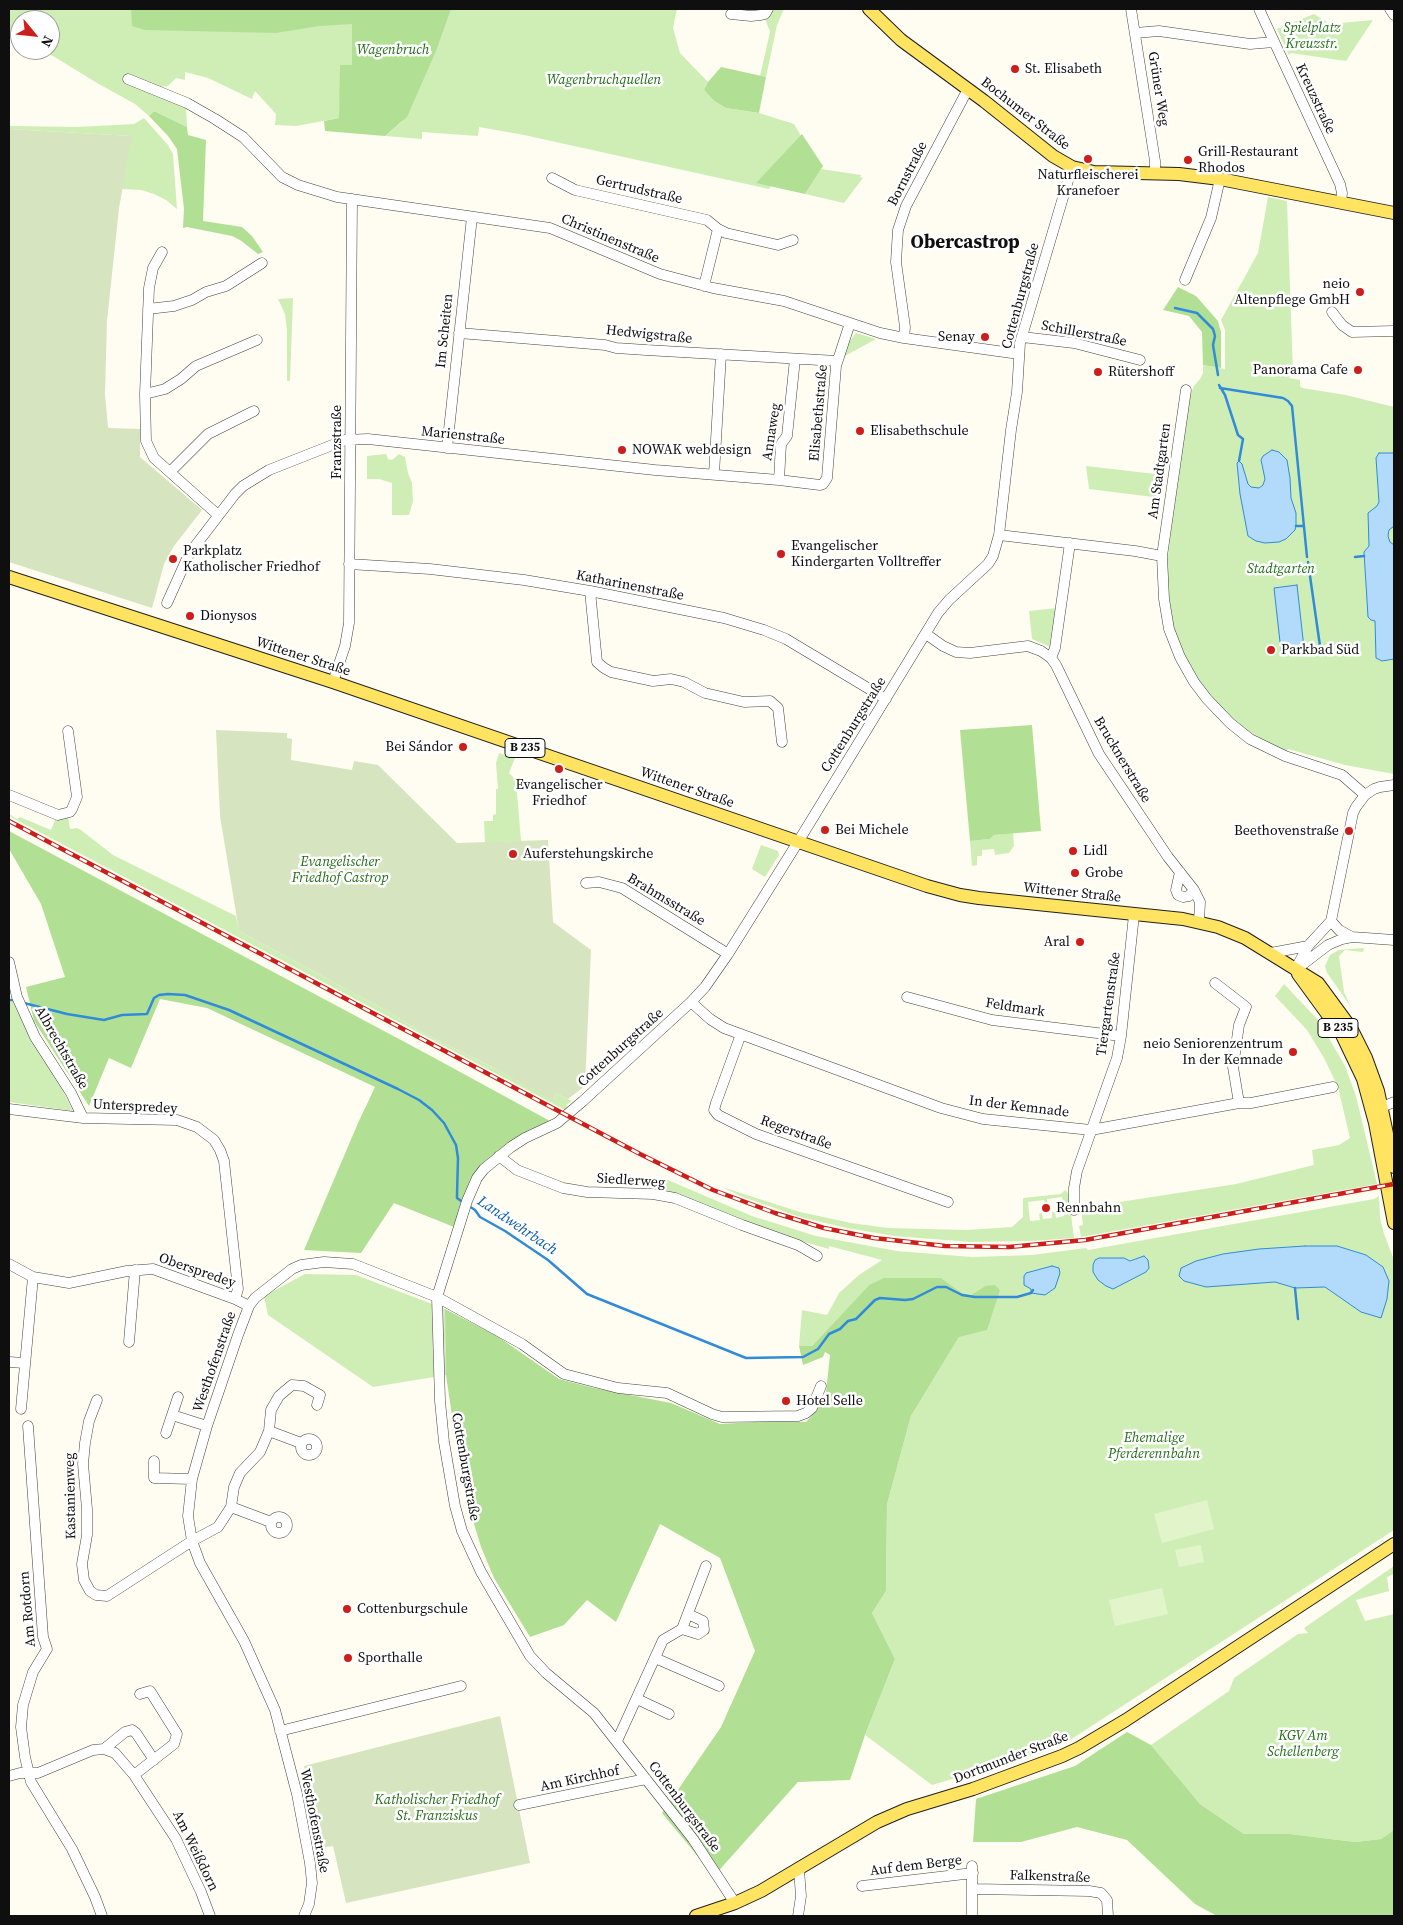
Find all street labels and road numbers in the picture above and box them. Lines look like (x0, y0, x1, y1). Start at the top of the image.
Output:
street label: Grüner Weg (1144, 50, 1172, 128)
street label: Kreuzstraße (1291, 61, 1339, 137)
street label: Bochumer Straße (977, 74, 1073, 154)
street label: Bornstraße (885, 139, 931, 209)
street label: Gertrudstraße (594, 172, 684, 208)
street label: Christinenstraße (558, 211, 662, 267)
street label: Cottenburgstraße (999, 241, 1043, 351)
street label: Im Scheiten (433, 293, 457, 369)
street label: Schillerstraße (1040, 317, 1128, 351)
street label: Hedwigstraße (605, 322, 693, 348)
street label: Elisabethstraße (806, 364, 832, 462)
street label: Annaweg (759, 402, 785, 462)
street label: Franzstraße (329, 405, 345, 479)
street label: Am Stadtgarten (1145, 422, 1175, 520)
street label: Marienstraße (420, 423, 506, 449)
street label: Katharinenstraße (575, 567, 685, 605)
street label: Wittener Straße (254, 634, 352, 680)
street label: Cottenburgstraße (818, 674, 890, 776)
street label: Brucknerstraße (1090, 714, 1154, 806)
road number: B 235 (505, 738, 545, 758)
street label: Wittener Straße (638, 764, 736, 812)
street label: Brahmsstraße (624, 870, 708, 930)
street label: Wittener Straße (1022, 880, 1122, 906)
street label: Tiergartenstraße (1093, 951, 1125, 1057)
street label: Feldmark (984, 995, 1046, 1021)
street label: Albrechtstraße (30, 1004, 92, 1092)
street label: Cottenburgstraße (575, 1005, 667, 1091)
road number: B 235 (1318, 1018, 1358, 1038)
street label: In der Kemnade (968, 1093, 1070, 1121)
street label: Unterspredey (92, 1096, 178, 1118)
street label: Regerstraße (758, 1112, 834, 1154)
street label: Siedlerweg (596, 1170, 666, 1192)
street label: Oberspredey (156, 1250, 238, 1292)
street label: Westhofenstraße (190, 1309, 240, 1415)
street label: Cottenburgstraße (447, 1412, 483, 1522)
street label: Kastanienweg (62, 1453, 80, 1539)
street label: Am Rotdorn (16, 1570, 40, 1648)
street label: Dortmunder Straße (951, 1728, 1071, 1788)
street label: Cottenburgstraße (644, 1758, 724, 1856)
street label: Am Kirchhof (539, 1762, 621, 1796)
street label: Westhofenstraße (296, 1768, 332, 1874)
street label: Am Weißdorn (168, 1808, 222, 1894)
street label: Auf dem Berge (869, 1852, 963, 1880)
street label: Falkenstraße (1009, 1867, 1091, 1887)

